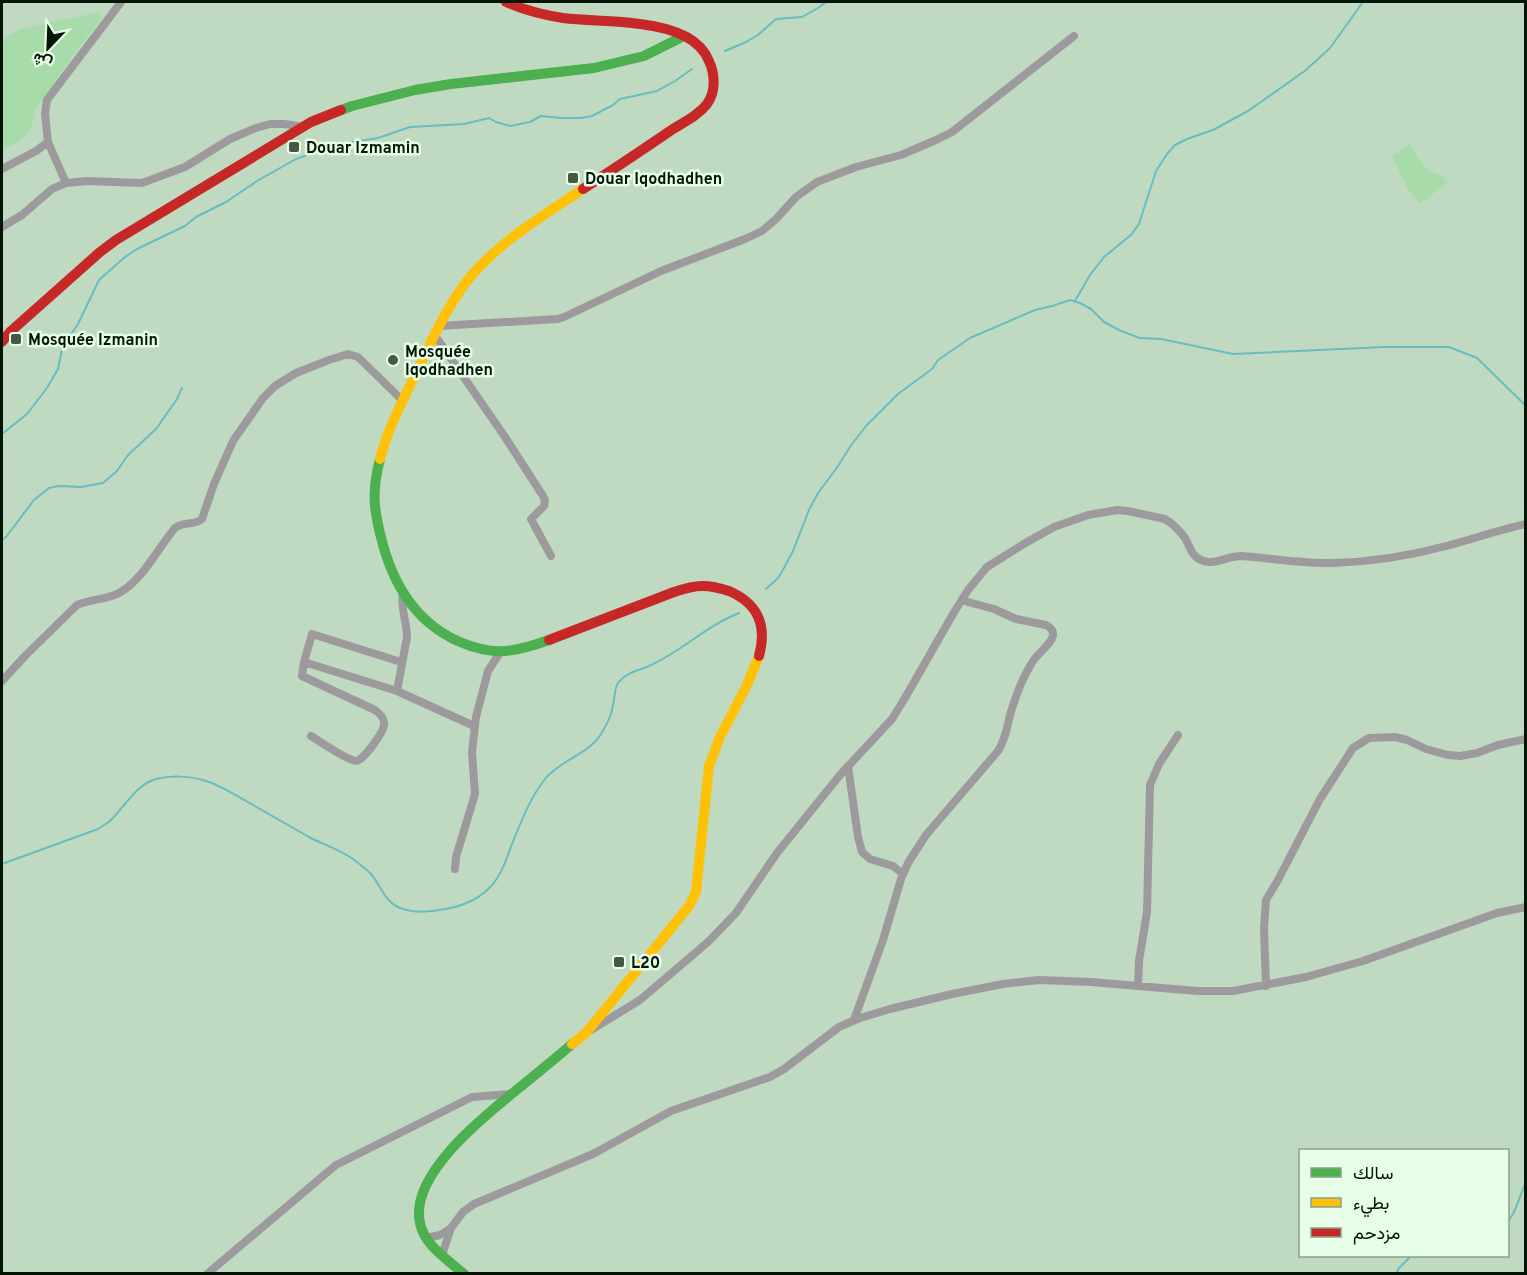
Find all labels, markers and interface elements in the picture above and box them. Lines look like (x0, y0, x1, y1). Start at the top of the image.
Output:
north arrow (18, 18, 78, 78)
text: ش (30, 47, 56, 73)
place label: Douar Izmamin (306, 139, 420, 159)
marker: Douar Izmamin (287, 140, 301, 154)
place label: Douar Iqodhadhen (585, 170, 722, 190)
marker: Douar Iqodhadhen (566, 171, 580, 185)
place label: Mosquée Izmanin (28, 331, 158, 351)
marker: Mosquée Izmanin (9, 332, 23, 346)
place label: Mosquée Iqodhadhen (405, 343, 493, 381)
marker: Mosquée Iqodhadhen (386, 353, 400, 367)
place label: L20 (631, 954, 660, 974)
marker: L20 (612, 955, 626, 969)
legend (1299, 1149, 1509, 1257)
text: سالك (1353, 1163, 1393, 1186)
text: بطيء (1353, 1193, 1389, 1218)
text: مزدحم (1353, 1223, 1400, 1246)

